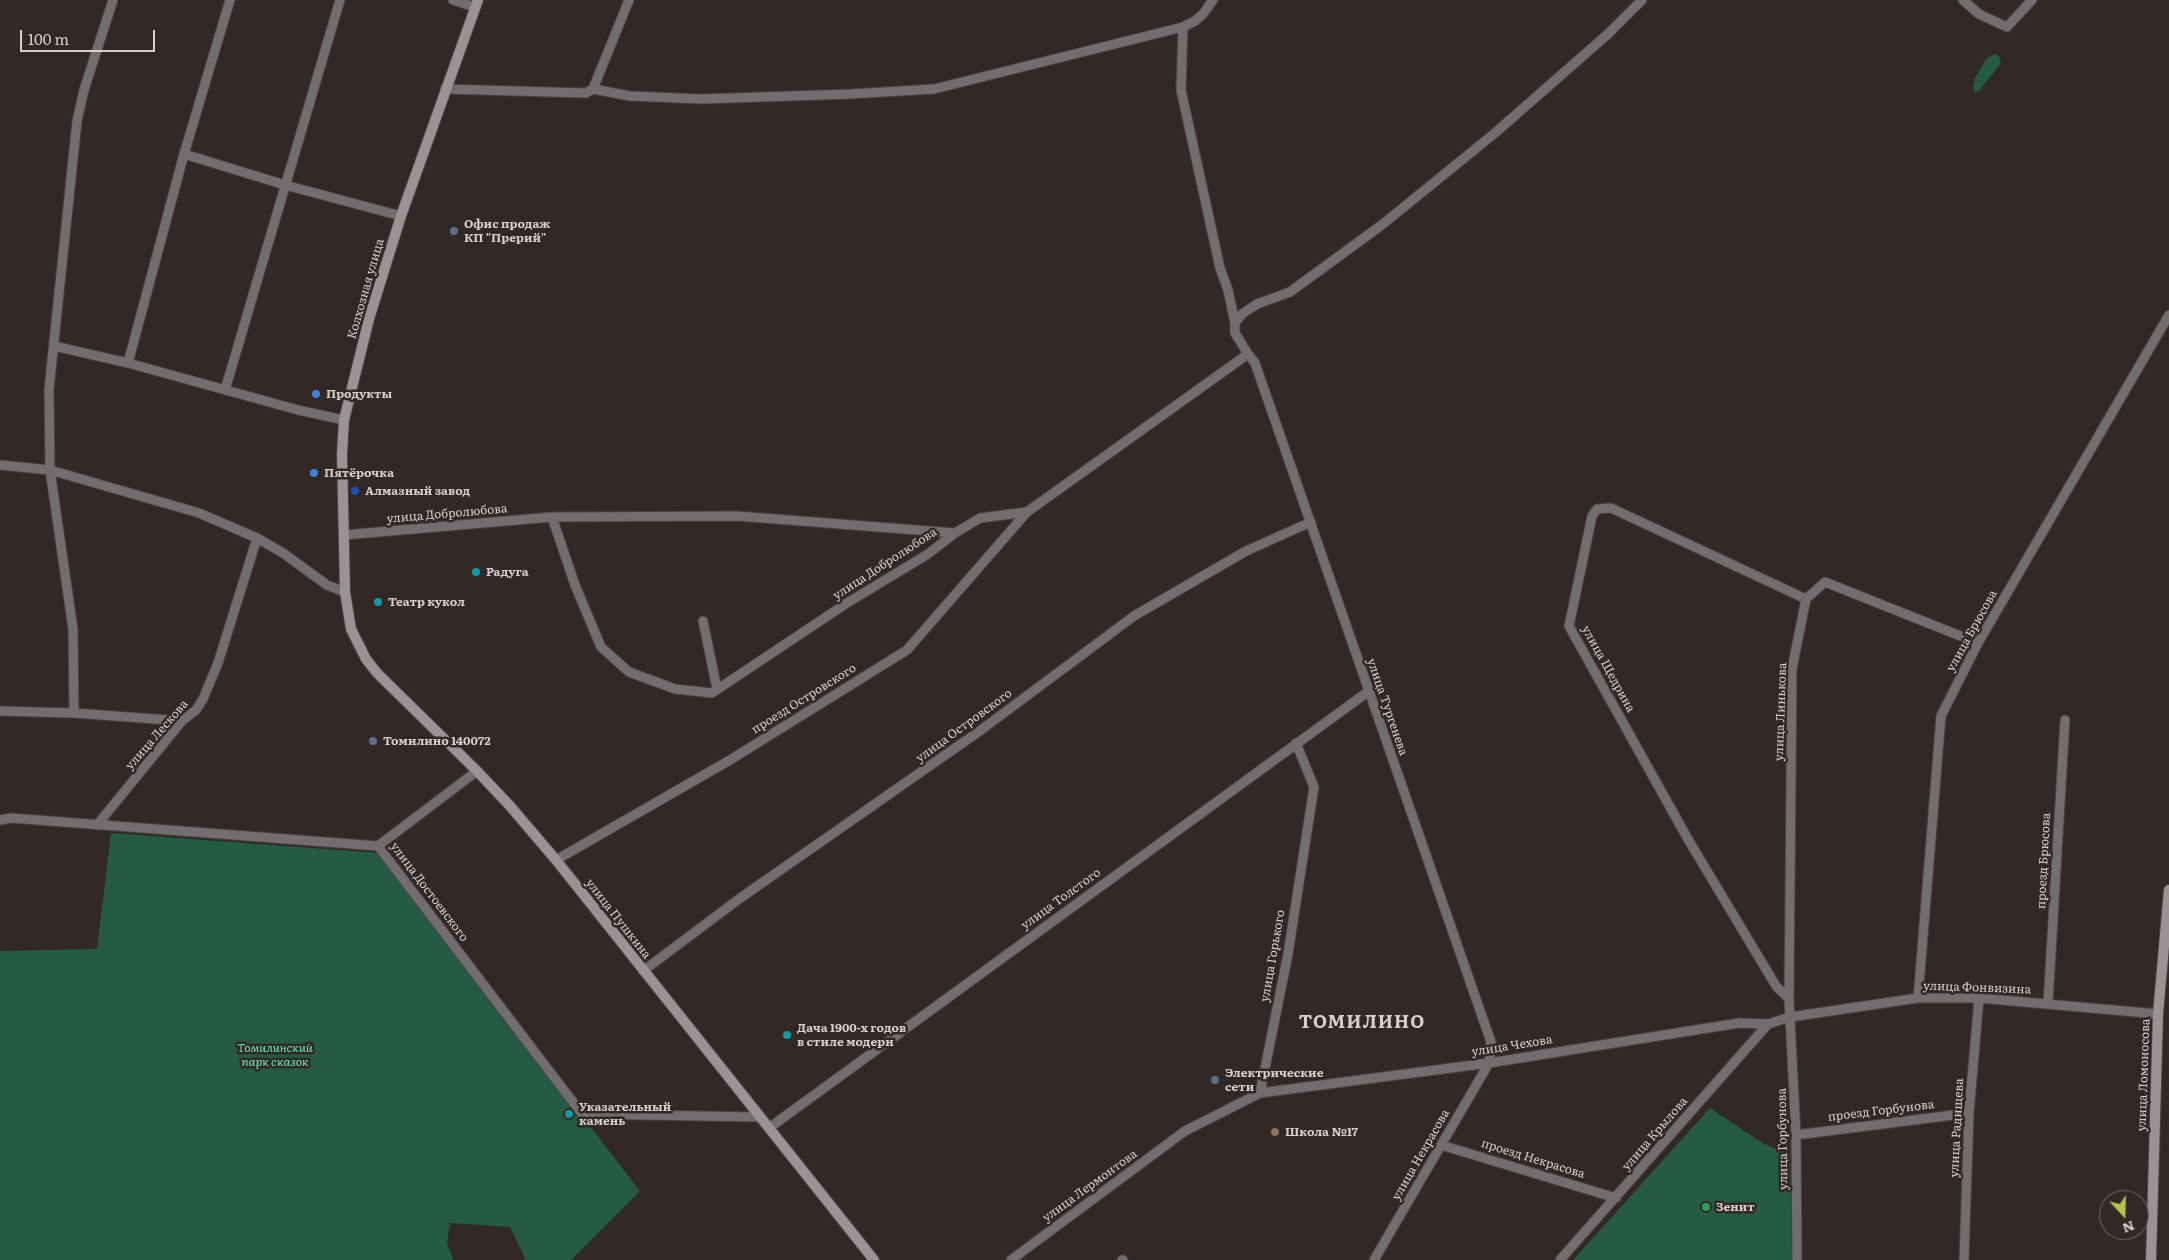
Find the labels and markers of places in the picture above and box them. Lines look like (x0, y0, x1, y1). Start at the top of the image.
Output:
place label: Офис продаж КП "Прерий" (464, 217, 550, 245)
marker: Офис продаж КП "Прерий" (448, 225, 460, 237)
place label: Продукты (326, 387, 392, 401)
marker: Продукты (310, 388, 322, 400)
place label: Пятёрочка (324, 466, 394, 480)
marker: Пятёрочка (308, 467, 320, 479)
place label: Алмазный завод (365, 484, 470, 498)
marker: Алмазный завод (349, 485, 361, 497)
place label: Радуга (486, 565, 529, 579)
marker: Радуга (470, 566, 482, 578)
place label: Театр кукол (388, 595, 465, 609)
marker: Театр кукол (372, 596, 384, 608)
place label: Томилино 140072 (383, 734, 491, 748)
marker: Томилино 140072 (367, 735, 379, 747)
place label: Дача 1900-х годов в стиле модерн (797, 1021, 906, 1049)
marker: Дача 1900-х годов в стиле модерн (781, 1029, 793, 1041)
place label: Электрические сети (1225, 1066, 1323, 1094)
marker: Электрические сети (1209, 1074, 1221, 1086)
place label: Указательный камень (579, 1100, 671, 1128)
marker: Указательный камень (563, 1108, 575, 1120)
place label: Школа №17 (1285, 1125, 1358, 1139)
marker: Школа №17 (1269, 1126, 1281, 1138)
place label: Зенит (1716, 1200, 1755, 1214)
marker: Зенит (1700, 1201, 1712, 1213)

